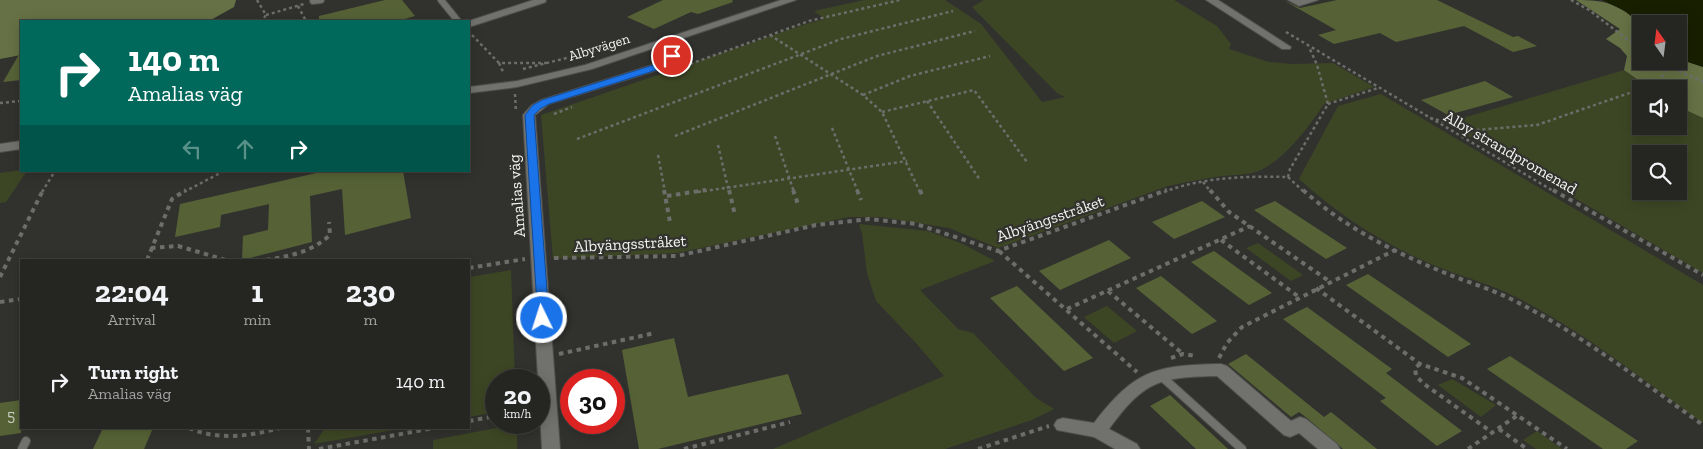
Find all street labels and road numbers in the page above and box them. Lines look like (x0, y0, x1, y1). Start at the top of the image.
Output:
street label: Albyvägen (566, 30, 632, 65)
street label: Alby strandpromenad (1441, 107, 1581, 198)
street label: Amalias väg (504, 154, 529, 238)
street label: Albyängsstråket (994, 191, 1107, 246)
street label: Albyängsstråket (573, 231, 687, 256)

